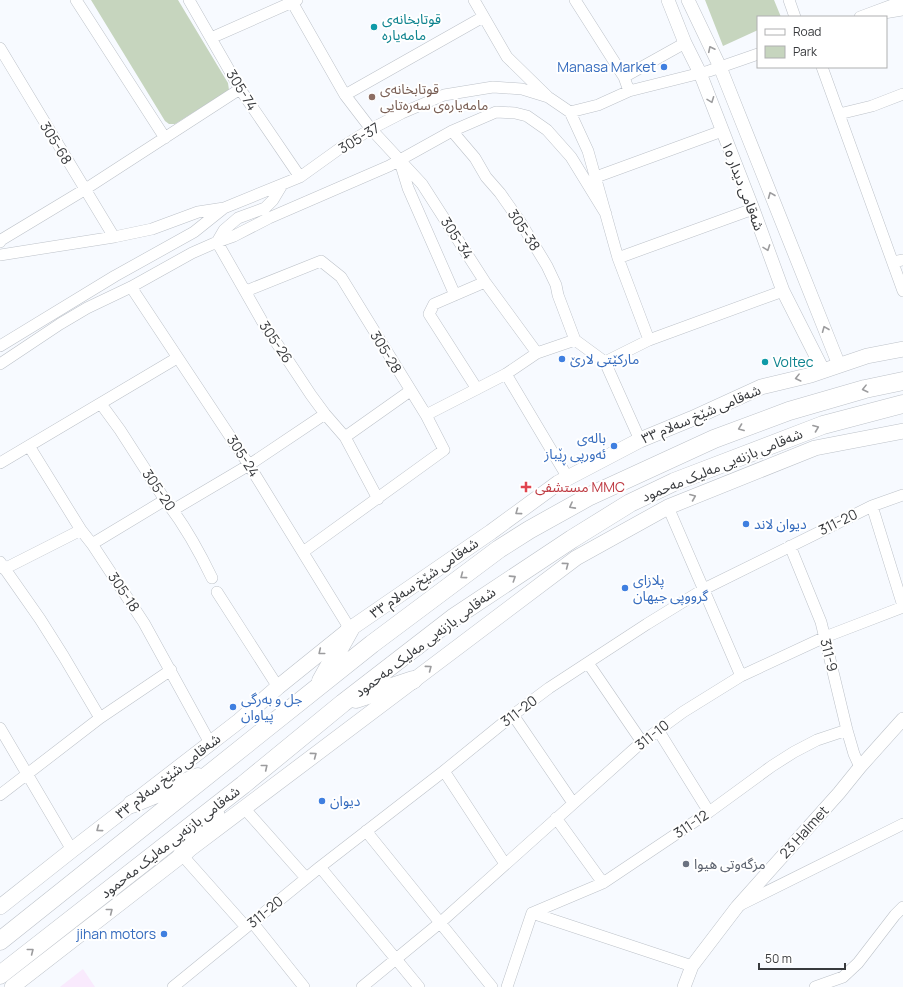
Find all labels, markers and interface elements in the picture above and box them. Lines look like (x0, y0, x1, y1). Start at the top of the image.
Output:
place label: قوتابخانەی مامەیارە (382, 9, 441, 44)
legend (757, 16, 887, 68)
marker: قوتابخانەی مامەیارە (369, 22, 379, 32)
text: Road (793, 23, 821, 40)
text: Park (793, 43, 818, 60)
one-way arrow (708, 46, 716, 54)
place label: Manasa Market (557, 57, 656, 76)
marker: Manasa Market (659, 62, 669, 72)
street label: 305-74 (222, 66, 262, 114)
place label: قوتابخانەی مامەیارەی سەرەتایی (380, 79, 488, 114)
marker: قوتابخانەی مامەیارەی سەرەتایی (367, 92, 377, 102)
one-way arrow (706, 97, 714, 104)
street label: 305-68 (36, 118, 77, 168)
street label: 305-37 (335, 118, 383, 157)
street label: شەقامی دیدار ١٥ (718, 138, 769, 233)
one-way arrow (768, 192, 776, 199)
street label: 305-38 (504, 205, 545, 254)
street label: 305-34 (437, 213, 478, 262)
one-way arrow (762, 244, 770, 251)
street label: 305-26 (255, 317, 297, 366)
one-way arrow (822, 326, 830, 334)
street label: 305-28 (366, 327, 407, 377)
place label: مارکێتی لارێ (570, 349, 639, 368)
place label: Voltec (773, 352, 814, 371)
marker: مارکێتی لارێ (557, 354, 567, 364)
marker: Voltec (760, 357, 770, 367)
one-way arrow (795, 373, 802, 382)
street label: شەقامی شێخ سەلام ٣٣ (638, 380, 764, 449)
one-way arrow (862, 385, 868, 393)
street label: شەقامی بازنەیی مەلیک مەحمود (638, 423, 805, 506)
one-way arrow (737, 424, 744, 432)
one-way arrow (813, 424, 820, 432)
place label: بالەی ئەورپی ڕێباز (543, 428, 606, 466)
street label: 305-24 (223, 431, 264, 480)
marker: بالەی ئەورپی ڕێباز (609, 441, 619, 451)
street label: 305-20 (138, 465, 180, 514)
place label: مستشفى MMC (535, 477, 625, 496)
marker: مستشفى MMC (520, 481, 532, 493)
one-way arrow (689, 493, 696, 501)
one-way arrow (569, 501, 576, 508)
street label: 311-20 (815, 504, 860, 539)
one-way arrow (516, 507, 523, 514)
place label: دیوان لاند (754, 514, 807, 533)
marker: دیوان لاند (741, 519, 751, 529)
street label: شەقامی شێخ سەلام ٣٣ (366, 533, 483, 624)
one-way arrow (562, 563, 569, 570)
street label: 305-18 (104, 568, 145, 615)
place label: پلازای گرووپی جیهان (633, 570, 709, 606)
one-way arrow (460, 571, 467, 579)
one-way arrow (509, 575, 516, 583)
street label: شەقامی بازنەیی مەلیک مەحمود (350, 582, 499, 701)
marker: پلازای گرووپی جیهان (620, 583, 630, 593)
street label: 311-9 (816, 636, 843, 673)
one-way arrow (319, 647, 326, 654)
one-way arrow (424, 666, 431, 673)
place label: جل و بەرگی پیاوان (241, 689, 303, 725)
street label: 311-20 (497, 691, 541, 731)
marker: جل و بەرگی پیاوان (228, 702, 238, 712)
street label: 311-10 (631, 715, 673, 754)
street label: شەقامی شێخ سەلام ٣٣ (111, 729, 225, 824)
one-way arrow (310, 752, 317, 760)
one-way arrow (261, 765, 268, 772)
street label: شەقامی بازنەیی مەلیک مەحمود (96, 781, 243, 902)
place label: دیوان (330, 791, 361, 810)
marker: دیوان (317, 796, 327, 806)
street label: 23 Halmet (775, 801, 833, 862)
street label: 311-12 (670, 805, 712, 842)
one-way arrow (97, 824, 104, 831)
place label: مزگەوتی هیوا (694, 854, 766, 873)
marker: مزگەوتی هیوا (681, 859, 691, 869)
street label: 311-20 (243, 891, 287, 932)
one-way arrow (105, 909, 112, 916)
place label: jihan motors (75, 924, 156, 943)
marker: jihan motors (159, 929, 169, 939)
scale bar (759, 945, 845, 971)
one-way arrow (26, 949, 33, 956)
text: 50 m (765, 950, 792, 967)

